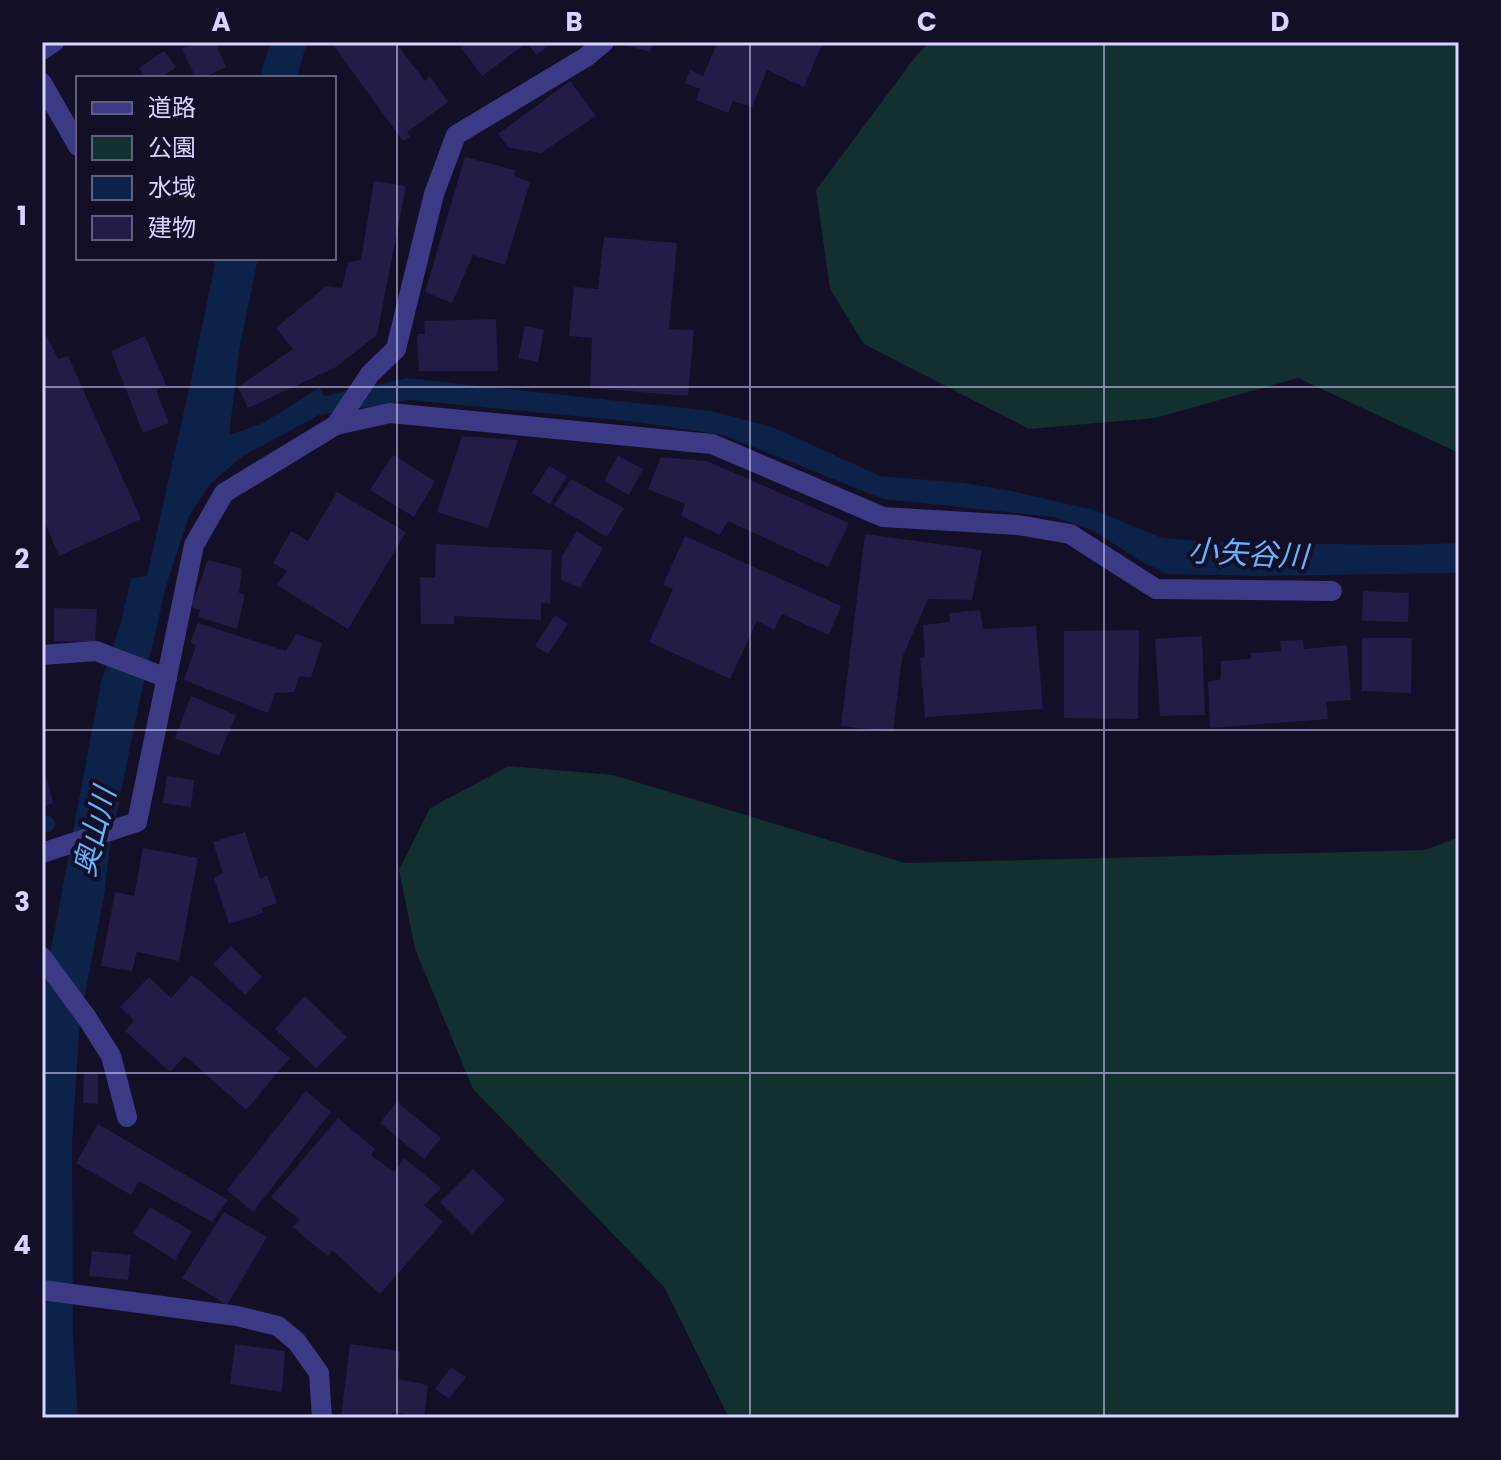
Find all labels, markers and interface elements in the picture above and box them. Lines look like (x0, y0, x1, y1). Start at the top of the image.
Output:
text: A (211, 4, 231, 40)
text: B (565, 4, 583, 40)
text: C (917, 4, 937, 40)
text: D (1271, 4, 1290, 40)
legend (76, 76, 336, 260)
text: 道路 (148, 91, 196, 124)
text: 公園 (148, 131, 196, 164)
text: 水域 (148, 171, 196, 204)
text: 1 (17, 198, 27, 234)
text: 建物 (148, 211, 196, 244)
water label: 小矢谷川 (1187, 529, 1312, 578)
text: 2 (15, 541, 30, 577)
water label: 奥山川 (63, 780, 127, 881)
text: 3 (14, 884, 30, 920)
text: 4 (13, 1227, 31, 1263)

